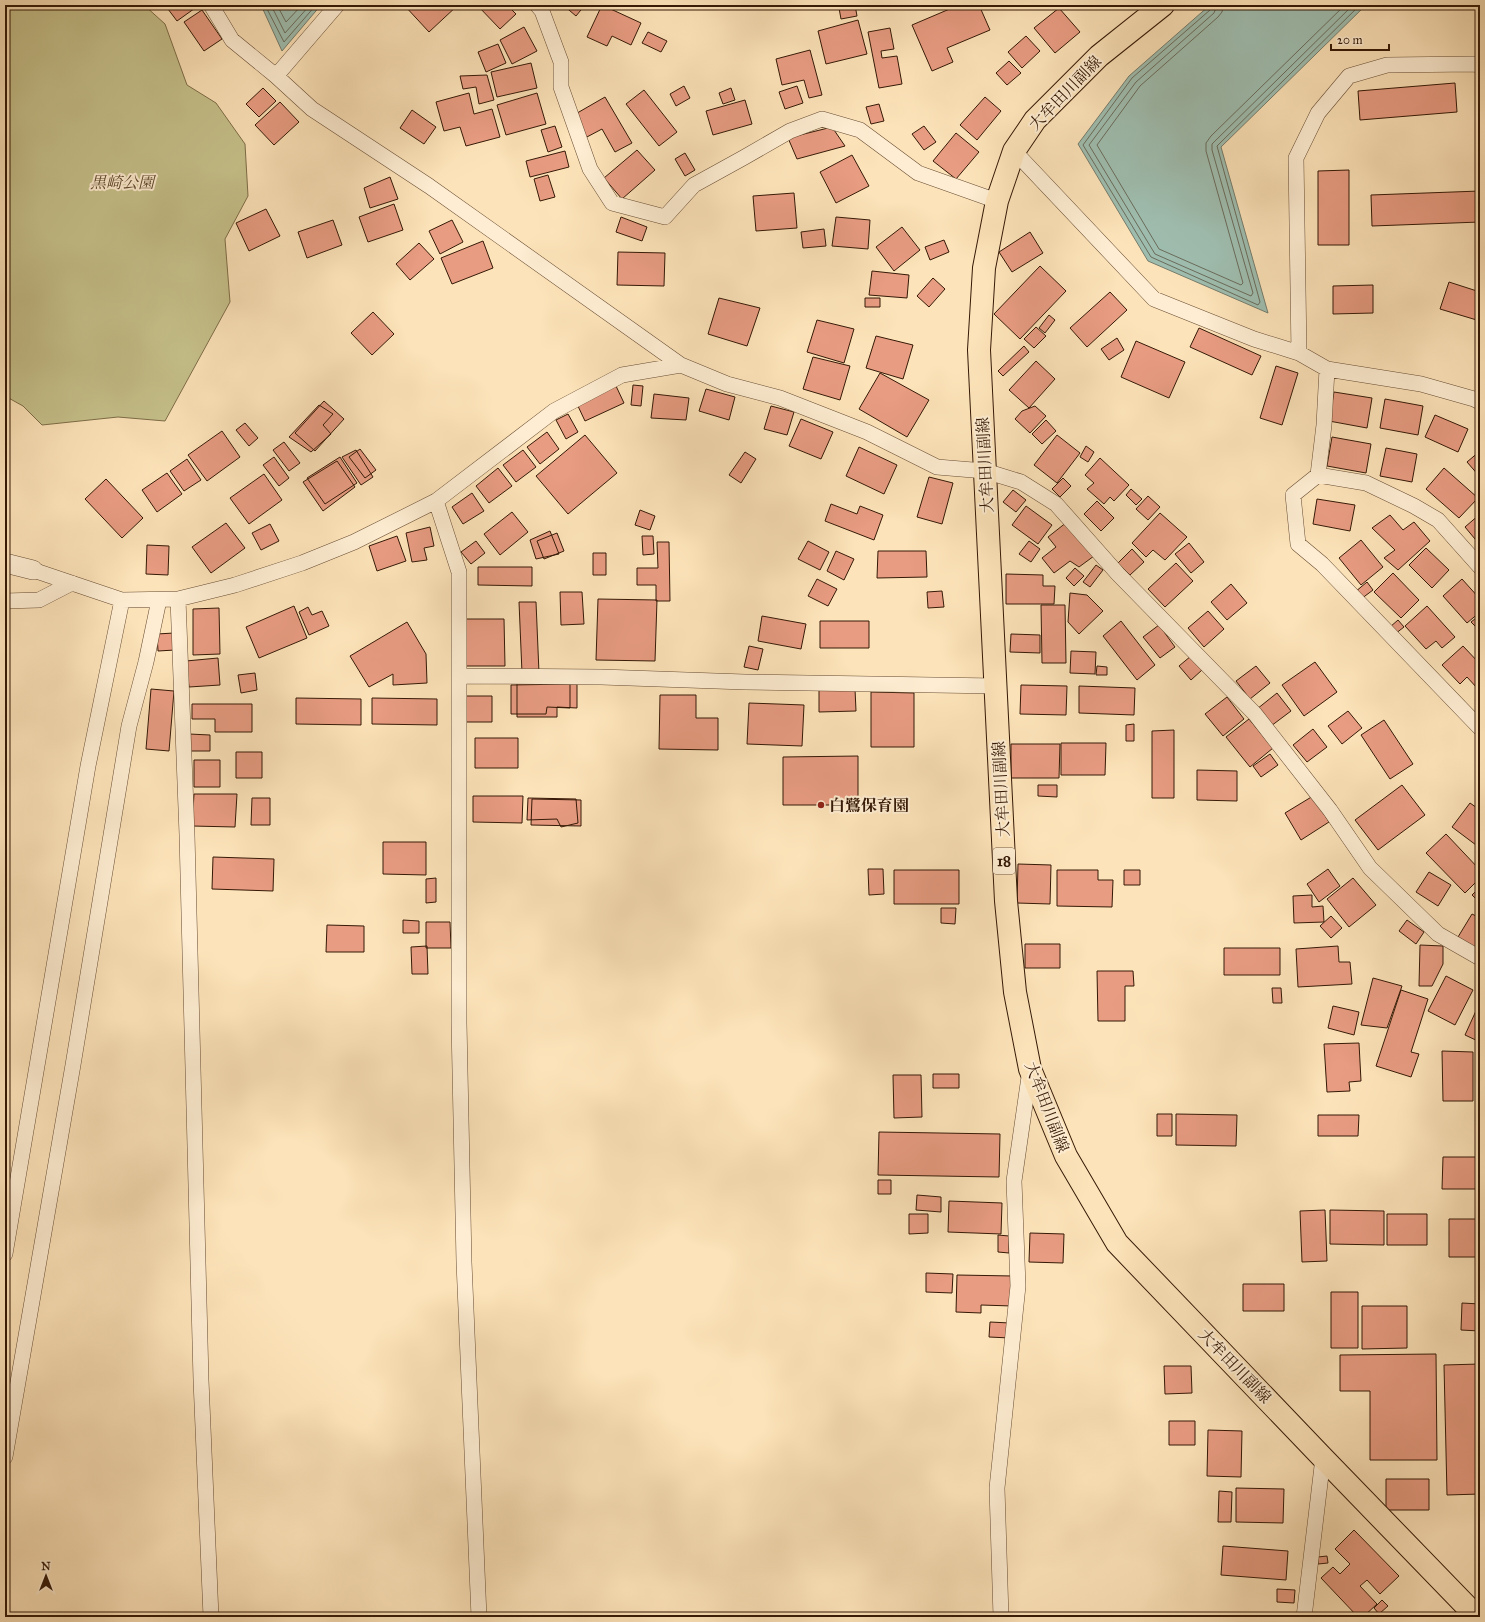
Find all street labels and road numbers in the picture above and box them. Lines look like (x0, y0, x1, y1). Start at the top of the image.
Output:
street label: 大牟田川副線 (1025, 52, 1105, 134)
street label: 大牟田川副線 (973, 417, 997, 513)
street label: 大牟田川副線 (989, 741, 1013, 837)
road number: 18 (993, 848, 1015, 874)
street label: 大牟田川副線 (1021, 1059, 1073, 1155)
street label: 大牟田川副線 (1195, 1325, 1275, 1407)

